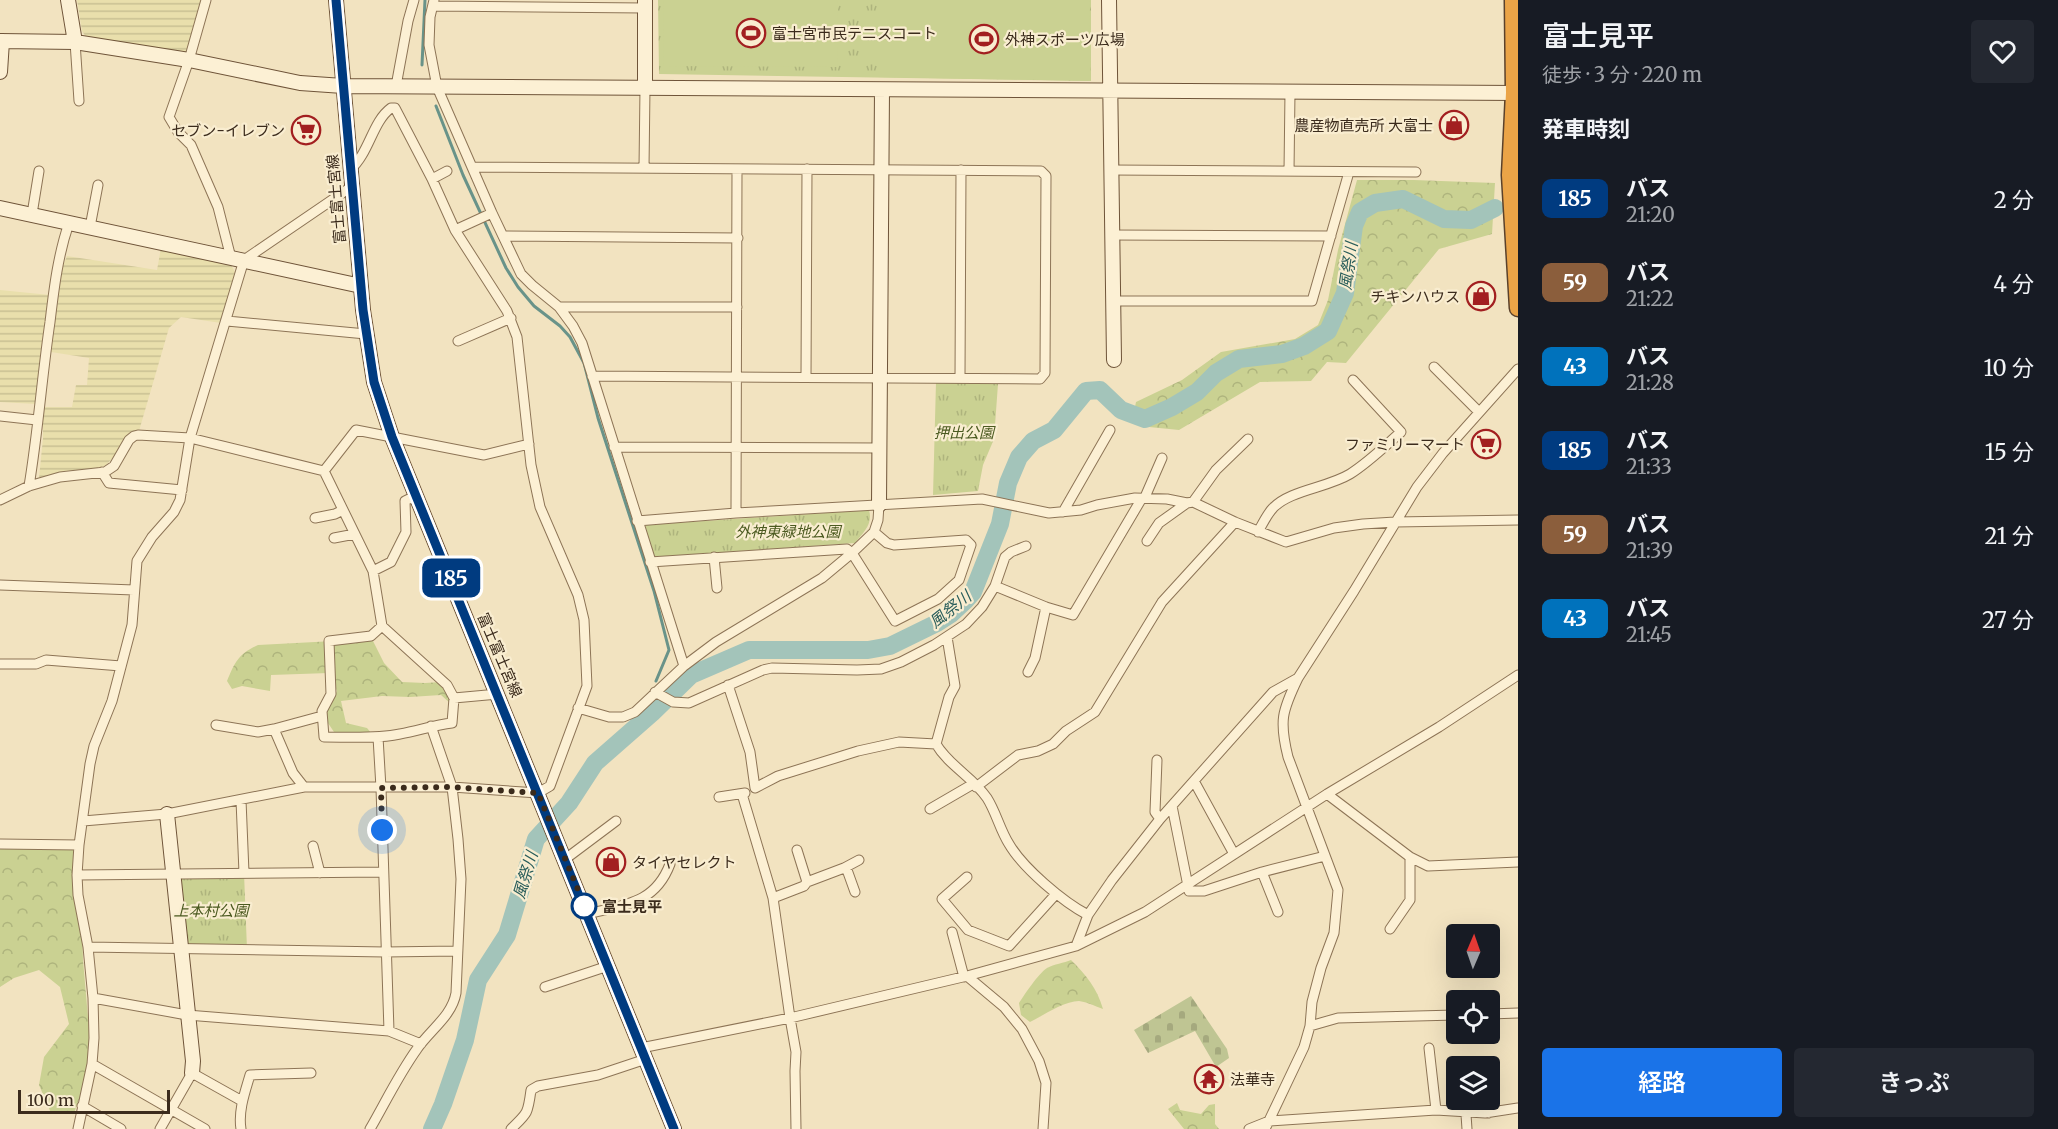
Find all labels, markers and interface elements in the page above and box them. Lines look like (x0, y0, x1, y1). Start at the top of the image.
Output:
sports icon: 富士宮市民テニスコート (735, 17, 767, 49)
text: 富士見平 (1542, 18, 1654, 54)
button: heart (1971, 20, 2034, 83)
sports icon: 外神スポーツ広場 (968, 23, 1000, 55)
place label: 富士宮市民テニスコート (772, 24, 937, 43)
place label: 外神スポーツ広場 (1005, 30, 1125, 49)
text: 徒歩 · 3 分 · 220 m (1542, 62, 1702, 87)
shop icon: 農産物直売所 大富士 (1438, 109, 1470, 141)
supermarket icon: セブン-イレブン (290, 114, 322, 146)
text: 発車時刻 (1542, 115, 1630, 143)
place label: 農産物直売所 大富士 (1294, 116, 1433, 135)
place label: セブン-イレブン (171, 121, 285, 140)
street label: 富士富士宮線 (323, 153, 349, 245)
text: バス (1626, 174, 1670, 202)
text: 185 (1558, 185, 1592, 212)
text: 2 分 (1994, 186, 2034, 214)
text: 21:20 (1626, 202, 1675, 227)
water label: 風祭川 (1335, 239, 1362, 291)
text: バス (1626, 258, 1670, 286)
text: 59 (1563, 269, 1587, 296)
text: 4 分 (1993, 270, 2034, 298)
shop icon: チキンハウス (1465, 280, 1497, 312)
text: 21:22 (1626, 286, 1674, 311)
place label: チキンハウス (1370, 287, 1460, 306)
text: バス (1626, 342, 1670, 370)
text: 43 (1563, 353, 1587, 380)
text: 10 分 (1984, 354, 2034, 382)
text: 21:28 (1626, 370, 1674, 395)
park label: 押出公園 (934, 423, 996, 442)
text: バス (1626, 426, 1670, 454)
supermarket icon: ファミリーマート (1470, 428, 1502, 460)
place label: ファミリーマート (1345, 435, 1465, 454)
text: 185 (1558, 437, 1592, 464)
text: 15 分 (1985, 438, 2034, 466)
text: 21:33 (1626, 454, 1672, 479)
text: バス (1626, 510, 1670, 538)
text: 59 (1563, 521, 1587, 548)
park label: 外神東緑地公園 (735, 522, 842, 541)
text: 21 分 (1984, 522, 2034, 550)
text: 21:39 (1626, 538, 1673, 563)
line badge: 185 (416, 558, 486, 598)
text: 185 (434, 565, 468, 592)
water label: 風祭川 (925, 585, 976, 632)
text: バス (1626, 594, 1670, 622)
text: 43 (1563, 605, 1587, 632)
text: 27 分 (1982, 606, 2034, 634)
street label: 富士富士宮線 (474, 610, 526, 700)
text: 21:45 (1626, 622, 1672, 647)
your location (367, 815, 397, 845)
shop icon: タイヤセレクト (595, 846, 627, 878)
water label: 風祭川 (508, 847, 542, 901)
place label: タイヤセレクト (632, 853, 737, 872)
marker: 富士見平 (571, 893, 597, 919)
place label: 富士見平 (602, 897, 662, 916)
park label: 上本村公園 (173, 901, 250, 920)
north arrow (1446, 924, 1500, 978)
map controls (1446, 924, 1500, 1110)
button: locate (1446, 990, 1500, 1044)
button: 経路 (1542, 1048, 1782, 1117)
button: きっぷ (1794, 1048, 2034, 1117)
button: layers (1446, 1056, 1500, 1110)
temple icon: 法華寺 (1193, 1063, 1225, 1095)
place label: 法華寺 (1230, 1070, 1275, 1089)
scale bar (18, 1087, 170, 1114)
text: 100 m (27, 1090, 74, 1110)

